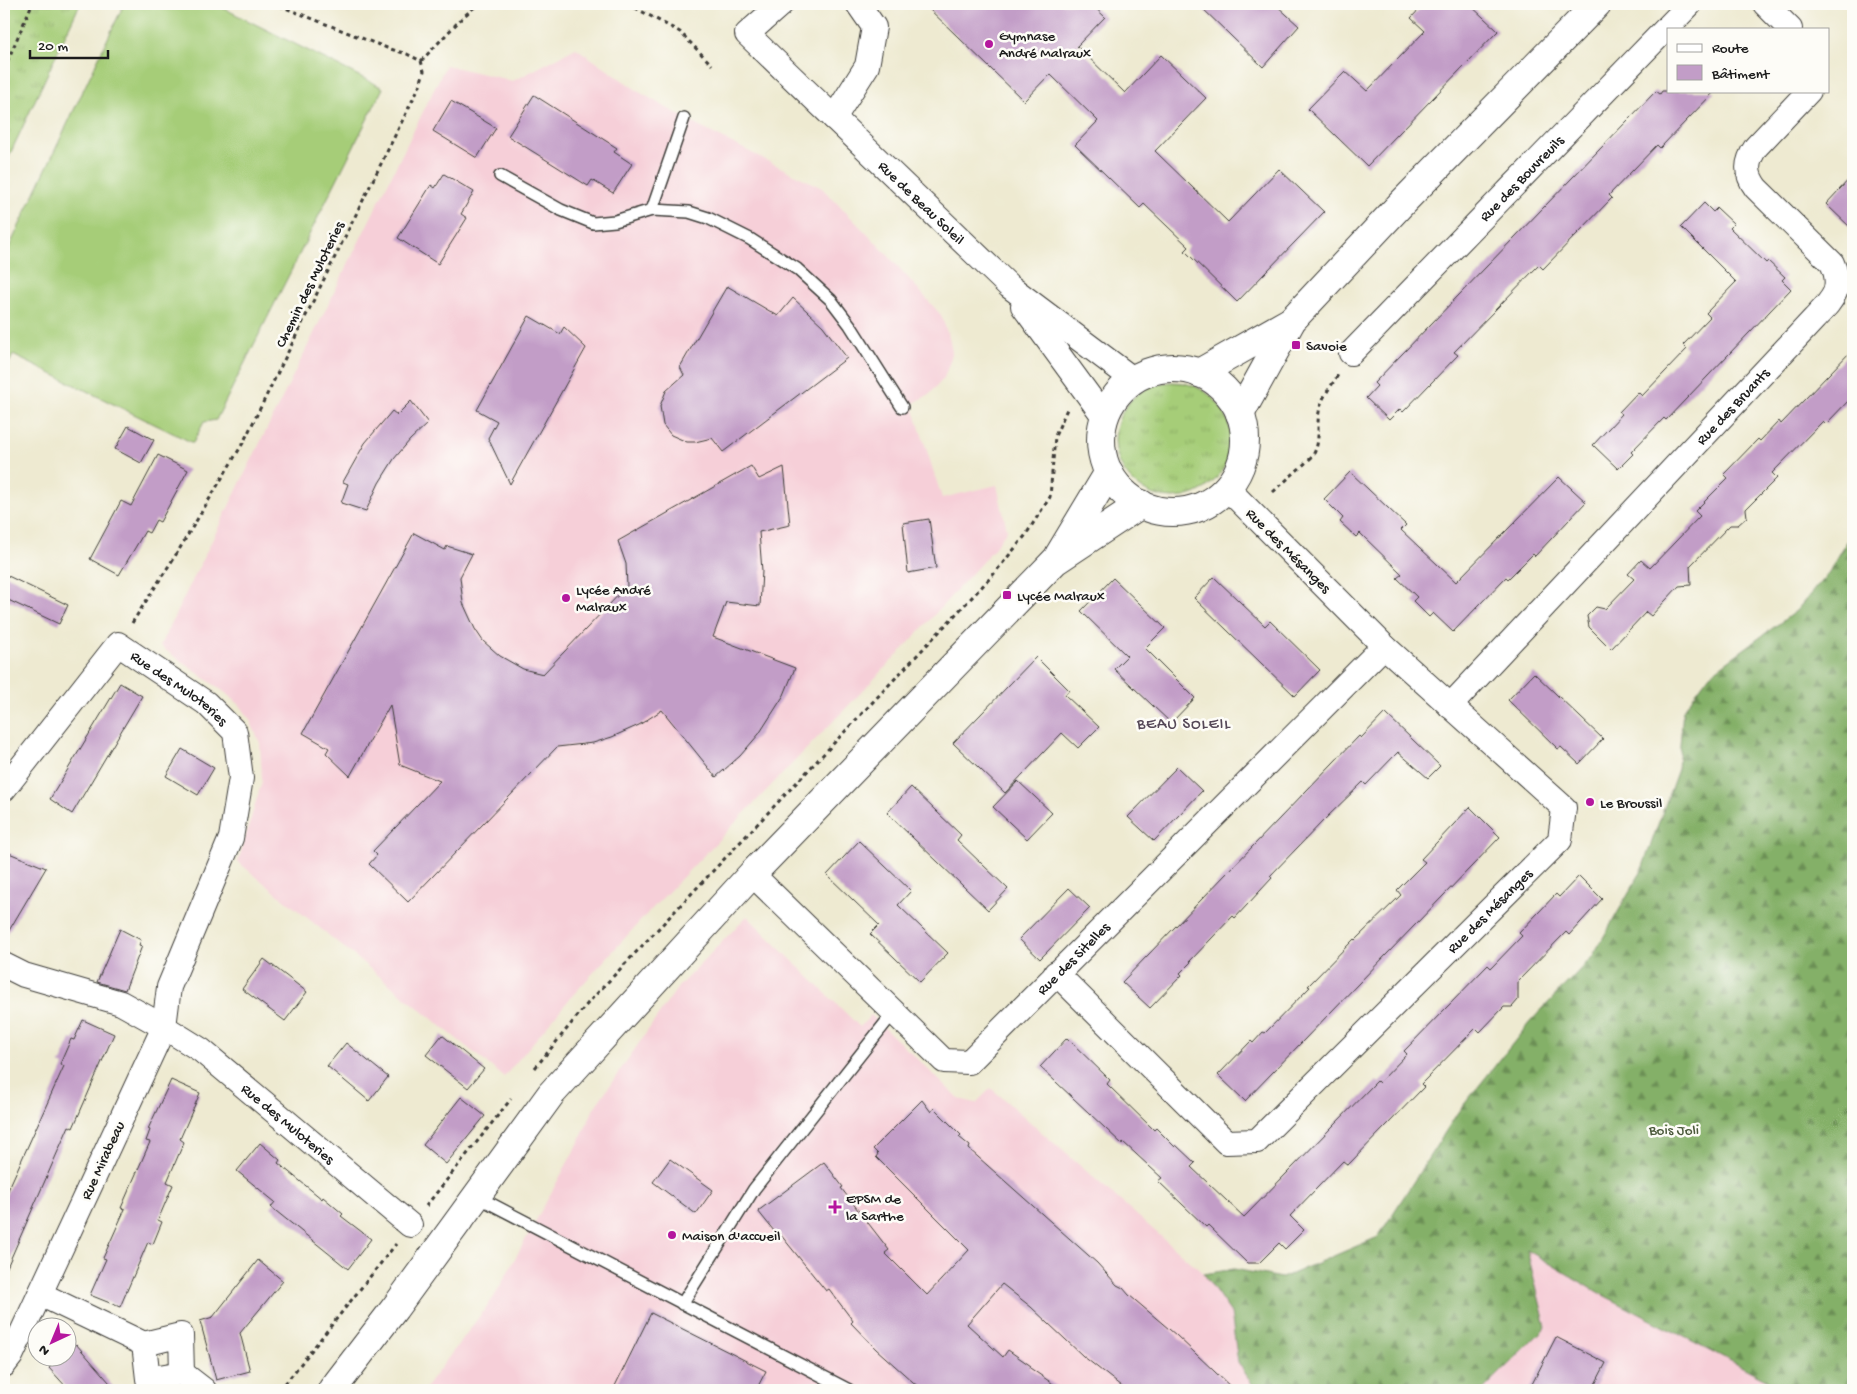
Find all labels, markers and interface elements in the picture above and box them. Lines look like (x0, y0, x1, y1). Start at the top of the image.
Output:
scale bar (30, 28, 108, 60)
place label: Gymnase André Malraux (999, 28, 1091, 63)
legend (1667, 28, 1830, 92)
text: 20 m (38, 38, 68, 56)
marker: Gymnase André Malraux (983, 38, 995, 50)
text: Route (1712, 40, 1749, 58)
text: Bâtiment (1711, 66, 1771, 84)
street label: Rue des Bouvreuils (1477, 132, 1569, 226)
street label: Rue de Beau Soleil (874, 158, 967, 249)
street label: Chemin des Muloteries (272, 218, 349, 351)
place label: Savoie (1306, 338, 1347, 356)
marker: Savoie (1290, 339, 1302, 351)
street label: Rue des Bruants (1693, 365, 1775, 449)
street label: Rue des Mésanges (1241, 505, 1334, 598)
place label: Lycée André Malraux (576, 582, 651, 617)
place label: Lycée Malraux (1017, 588, 1105, 606)
marker: Lycée Malraux (1001, 589, 1013, 601)
marker: Lycée André Malraux (560, 592, 572, 604)
street label: Rue des Muloteries (126, 648, 231, 731)
district label: BEAU SOLEIL (1136, 716, 1231, 735)
place label: Le Broussil (1600, 795, 1662, 813)
marker: Le Broussil (1584, 796, 1596, 808)
street label: Rue des Mésanges (1444, 865, 1537, 958)
street label: Rue des Sitelles (1034, 919, 1115, 1000)
street label: Rue des Muloteries (237, 1080, 338, 1169)
street label: Rue Mirabeau (78, 1119, 130, 1203)
park label: Bois Joli (1648, 1122, 1699, 1140)
place label: EPSM de la Sarthe (846, 1191, 904, 1226)
marker: EPSM de la Sarthe (828, 1200, 842, 1214)
place label: Maison d'accueil (682, 1228, 780, 1246)
marker: Maison d'accueil (666, 1229, 678, 1241)
north arrow (28, 1316, 78, 1366)
text: N (36, 1340, 54, 1359)

